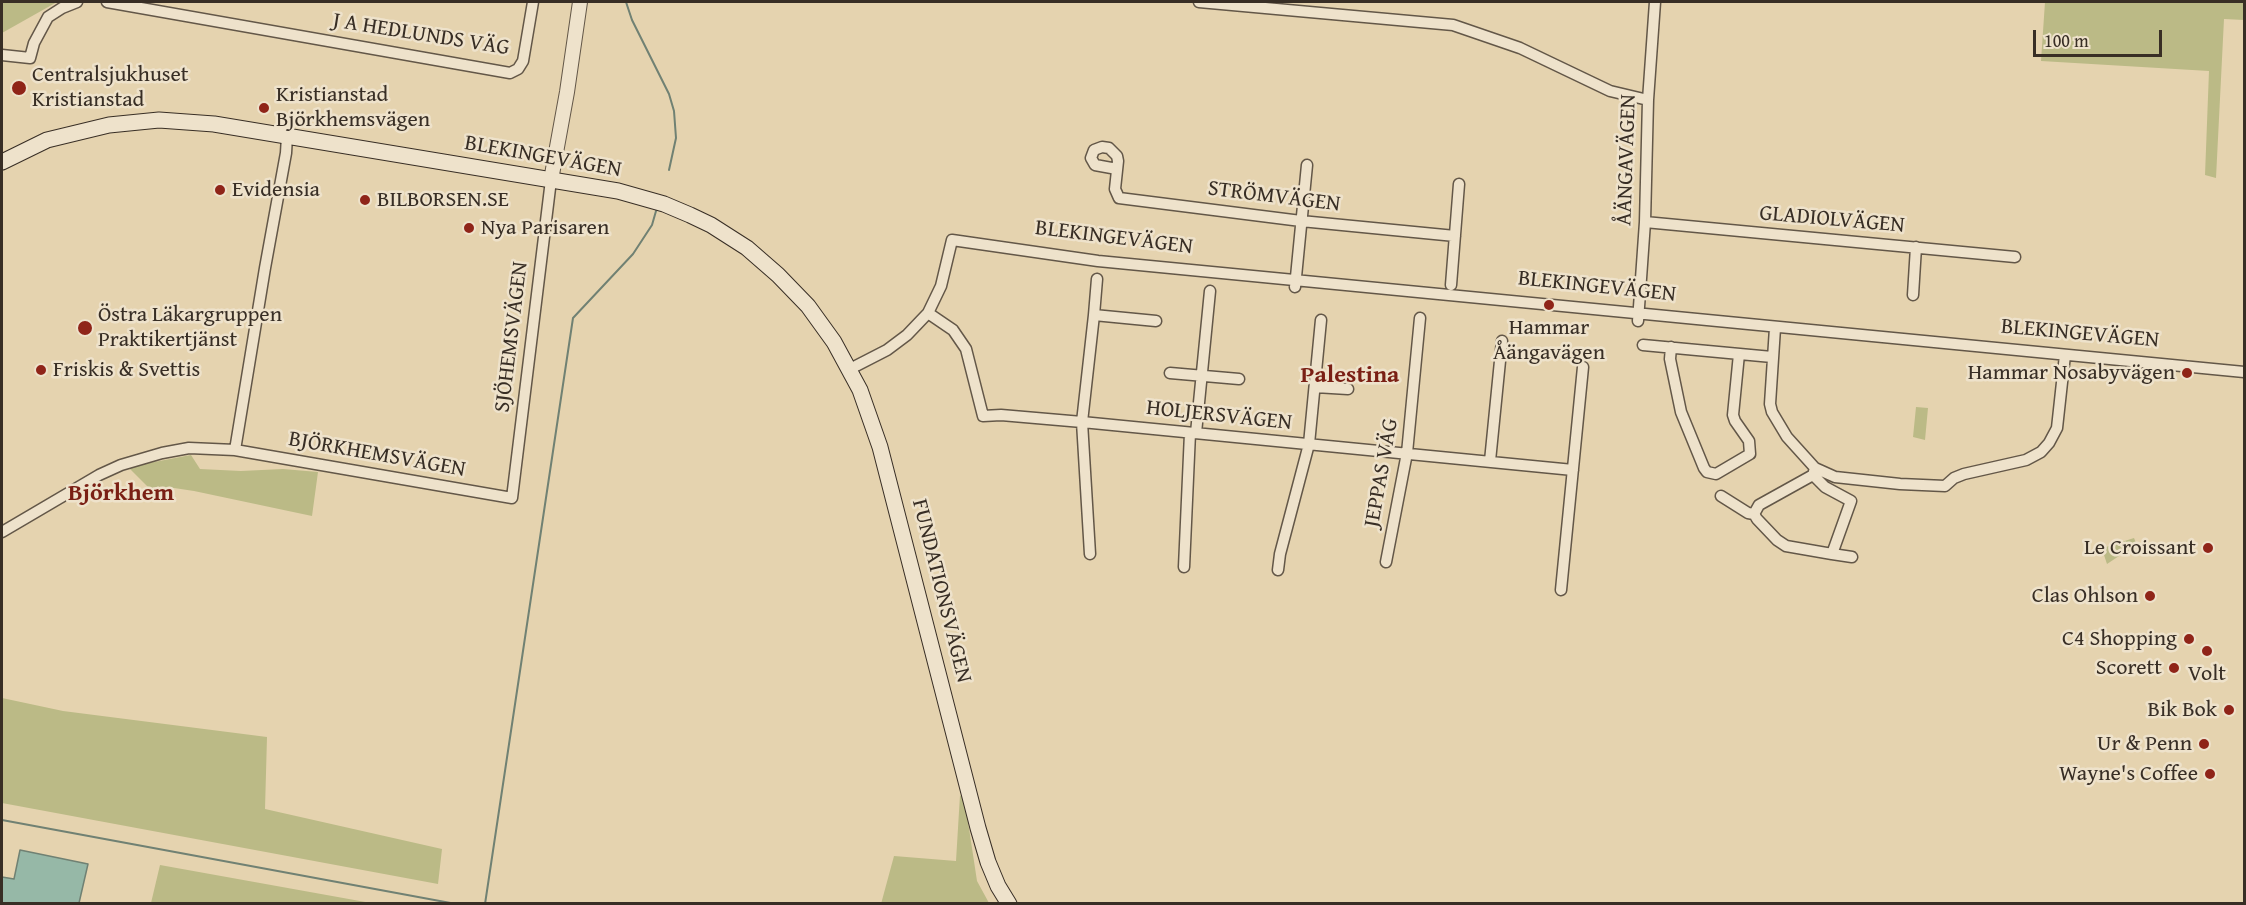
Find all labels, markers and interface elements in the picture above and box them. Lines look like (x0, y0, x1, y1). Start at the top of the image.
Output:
street label: J A HEDLUNDS VÄG (331, 8, 511, 62)
scale bar (2036, 18, 2165, 56)
text: 100 m (2044, 27, 2089, 54)
place label: Centralsjukhuset Kristianstad (32, 62, 189, 113)
marker: Centralsjukhuset Kristianstad (10, 79, 28, 97)
place label: Kristianstad Björkhemsvägen (276, 82, 430, 134)
street label: ÅÄNGAVÄGEN (1612, 94, 1642, 226)
marker: Kristianstad Björkhemsvägen (257, 101, 271, 115)
street label: BLEKINGEVÄGEN (463, 130, 623, 184)
street label: STRÖMVÄGEN (1206, 176, 1342, 218)
place label: Evidensia (232, 177, 320, 203)
marker: Evidensia (213, 183, 227, 197)
place label: BILBORSEN.SE (377, 187, 509, 213)
marker: BILBORSEN.SE (358, 193, 372, 207)
street label: GLADIOLVÄGEN (1758, 201, 1906, 239)
place label: Nya Parisaren (481, 215, 609, 241)
street label: BLEKINGEVÄGEN (1034, 215, 1194, 261)
marker: Nya Parisaren (462, 221, 476, 235)
street label: SJÖHEMSVÄGEN (490, 260, 534, 414)
street label: BLEKINGEVÄGEN (1517, 266, 1677, 308)
marker: Hammar Åängavägen (1542, 298, 1556, 312)
place label: Östra Läkargruppen Praktikertjänst (98, 302, 282, 354)
street label: BLEKINGEVÄGEN (2000, 314, 2160, 354)
place label: Hammar Åängavägen (1493, 315, 1605, 366)
marker: Östra Läkargruppen Praktikertjänst (76, 319, 94, 337)
place label: Friskis & Svettis (53, 357, 200, 383)
place label: Hammar Nosabyvägen (1968, 360, 2175, 386)
district label: Palestina (1301, 362, 1399, 390)
marker: Friskis & Svettis (34, 363, 48, 377)
marker: Hammar Nosabyvägen (2180, 366, 2194, 380)
street label: HOLJERSVÄGEN (1145, 395, 1293, 437)
street label: JEPPAS VÄG (1359, 417, 1405, 529)
street label: BJÖRKHEMSVÄGEN (286, 426, 468, 484)
district label: Björkhem (68, 480, 174, 508)
street label: FUNDATIONSVÄGEN (905, 496, 977, 686)
place label: Le Croissant (2084, 535, 2196, 561)
marker: Le Croissant (2201, 541, 2215, 555)
place label: Clas Ohlson (2032, 583, 2138, 609)
marker: Clas Ohlson (2143, 589, 2157, 603)
place label: C4 Shopping (2062, 626, 2177, 652)
marker: C4 Shopping (2182, 632, 2196, 646)
marker: Volt (2200, 644, 2214, 658)
place label: Scorett (2096, 655, 2162, 681)
marker: Scorett (2167, 661, 2181, 675)
place label: Volt (2188, 661, 2226, 687)
place label: Bik Bok (2147, 697, 2217, 723)
marker: Bik Bok (2222, 703, 2236, 717)
place label: Ur & Penn (2097, 731, 2192, 757)
marker: Ur & Penn (2197, 737, 2211, 751)
place label: Wayne's Coffee (2059, 761, 2198, 787)
marker: Wayne's Coffee (2203, 767, 2217, 781)

